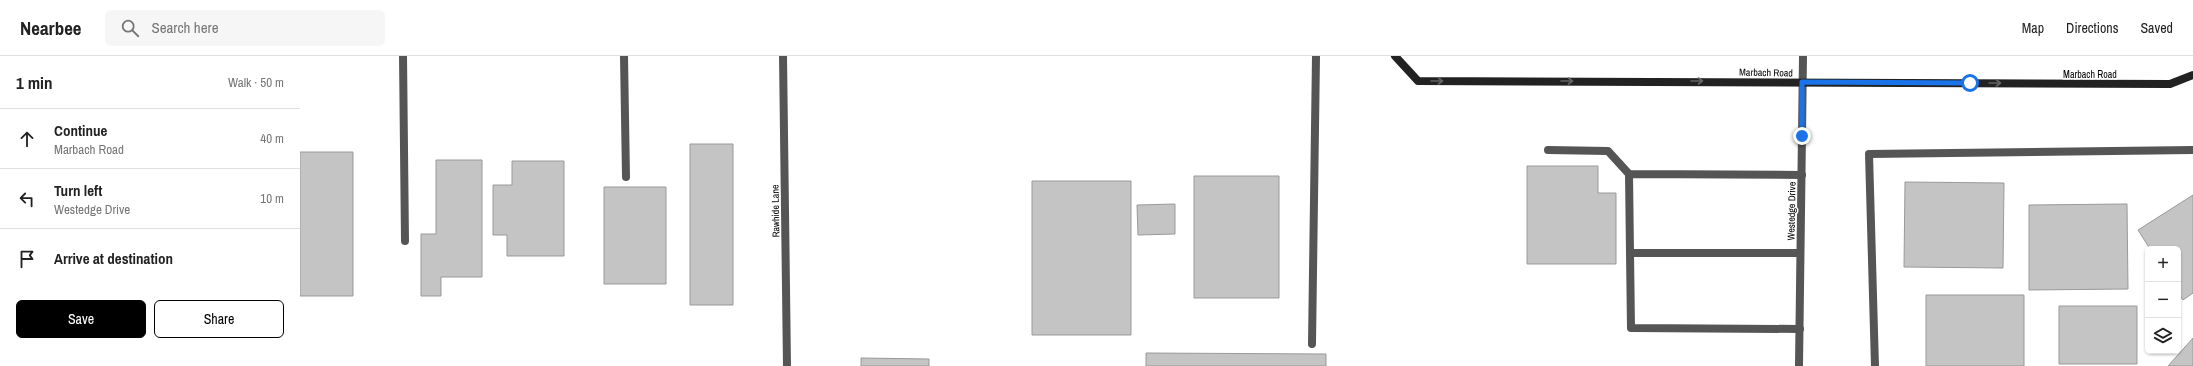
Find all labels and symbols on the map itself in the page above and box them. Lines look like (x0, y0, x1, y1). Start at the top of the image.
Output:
street label: Marbach Road (1739, 66, 1793, 79)
street label: Marbach Road (2063, 68, 2117, 81)
route start (1961, 74, 1979, 92)
one-way arrow (1430, 77, 1443, 85)
one-way arrow (1560, 77, 1573, 85)
one-way arrow (1690, 77, 1703, 85)
one-way arrow (1988, 79, 2001, 87)
route end (1793, 127, 1811, 145)
street label: Westedge Drive (1784, 181, 1799, 240)
street label: Rawhide Lane (769, 184, 782, 238)

